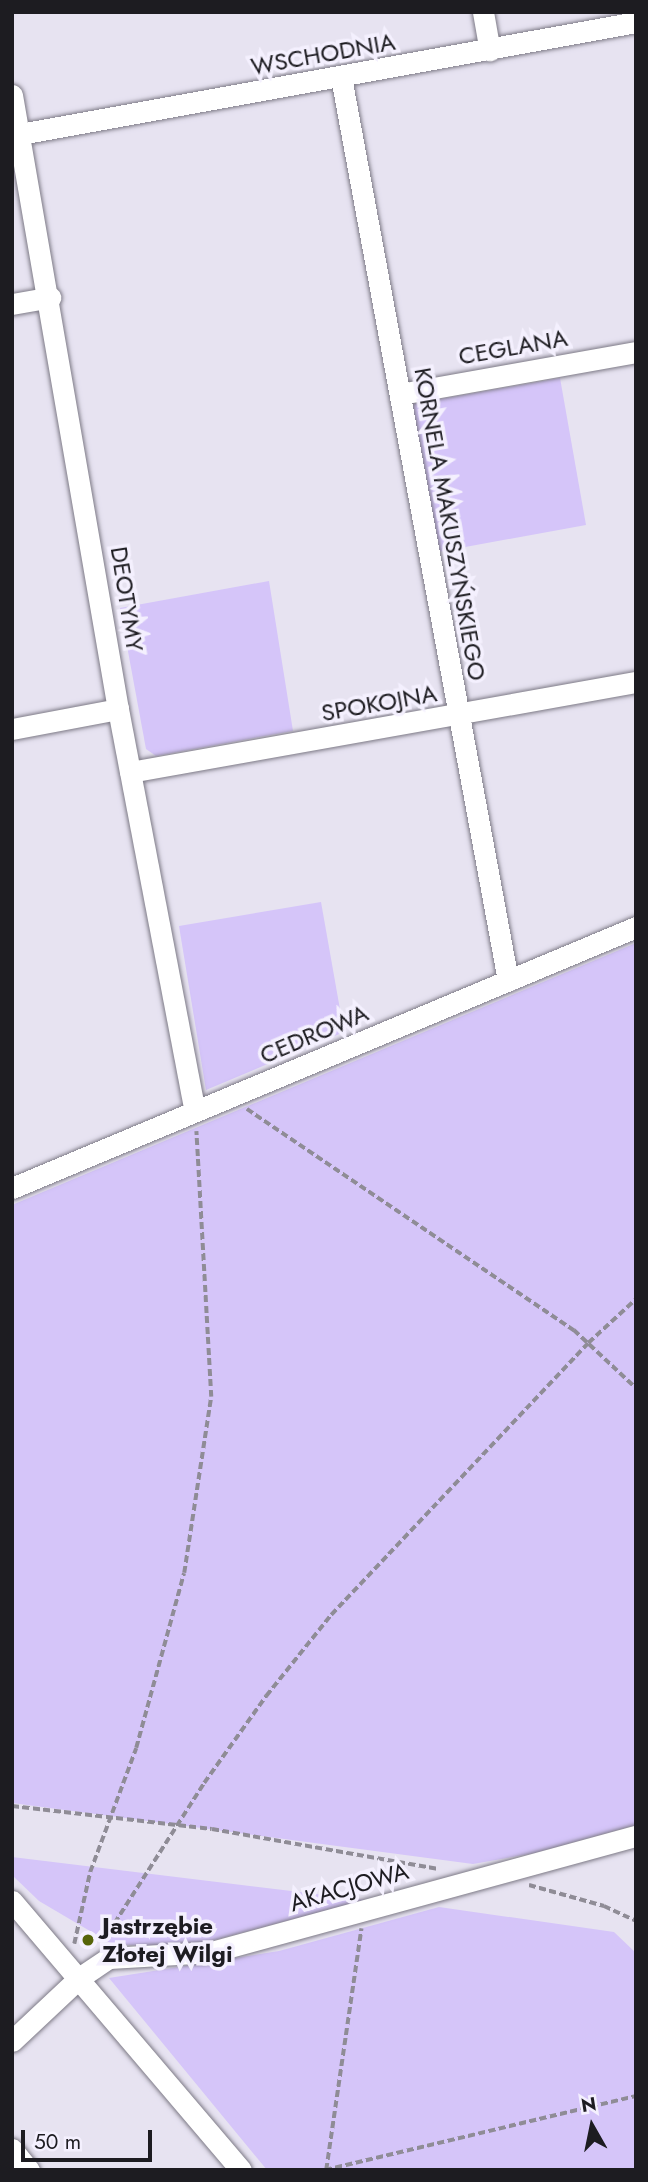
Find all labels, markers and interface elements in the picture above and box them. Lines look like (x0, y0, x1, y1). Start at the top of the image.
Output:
street label: WSCHODNIA (249, 27, 397, 81)
street label: CEGLANA (456, 323, 570, 371)
street label: KORNELA MAKUSZYŃSKIEGO (408, 365, 492, 683)
street label: DEOTYMY (104, 544, 150, 654)
street label: SPOKOJNA (319, 679, 439, 727)
street label: CEDROWA (256, 998, 372, 1070)
street label: AKACJOWA (286, 1856, 412, 1918)
place label: Jastrzębie Złotej Wilgi (102, 1912, 233, 1968)
marker: Jastrzębie Złotej Wilgi (80, 1932, 96, 1948)
text: N (579, 2090, 598, 2119)
north arrow (557, 2091, 627, 2161)
scale bar (24, 2116, 156, 2160)
text: 50 m (34, 2127, 81, 2157)

